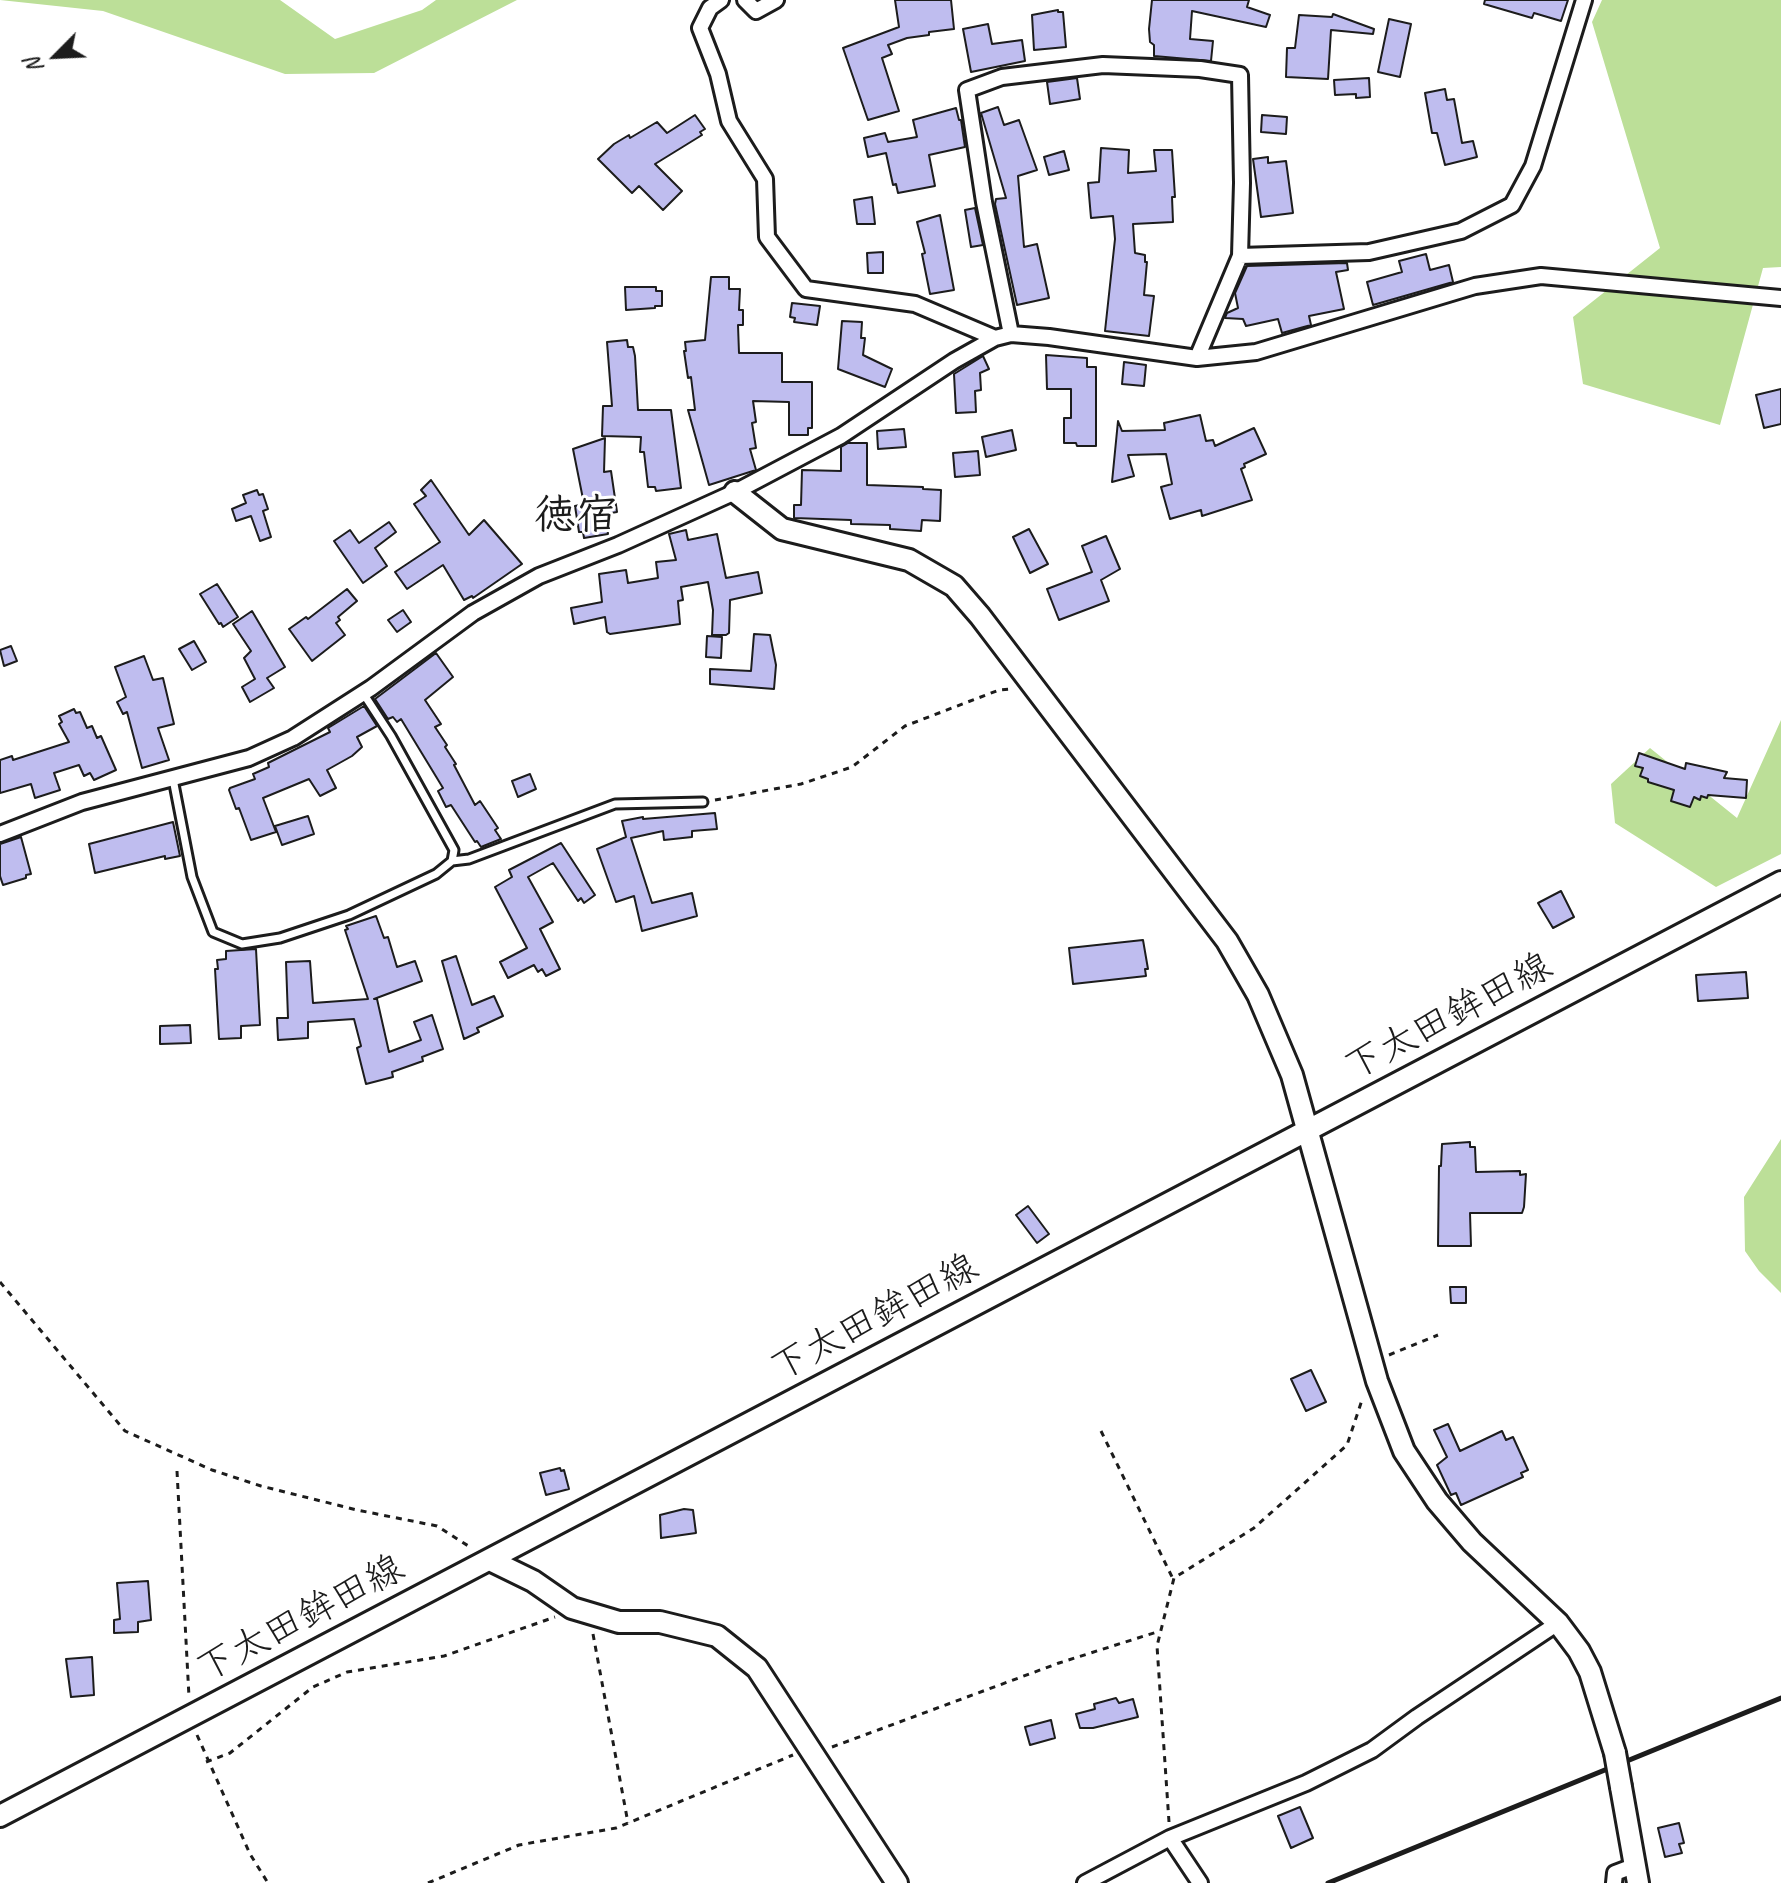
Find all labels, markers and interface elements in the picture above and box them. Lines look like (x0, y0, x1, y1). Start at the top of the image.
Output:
north arrow (16, 16, 96, 96)
text: N (19, 54, 50, 78)
district label: 徳宿 (534, 492, 618, 542)
street label: 下太田鉾田線 (1338, 944, 1560, 1092)
street label: 下太田鉾田線 (764, 1245, 986, 1393)
street label: 下太田鉾田線 (190, 1546, 412, 1694)

